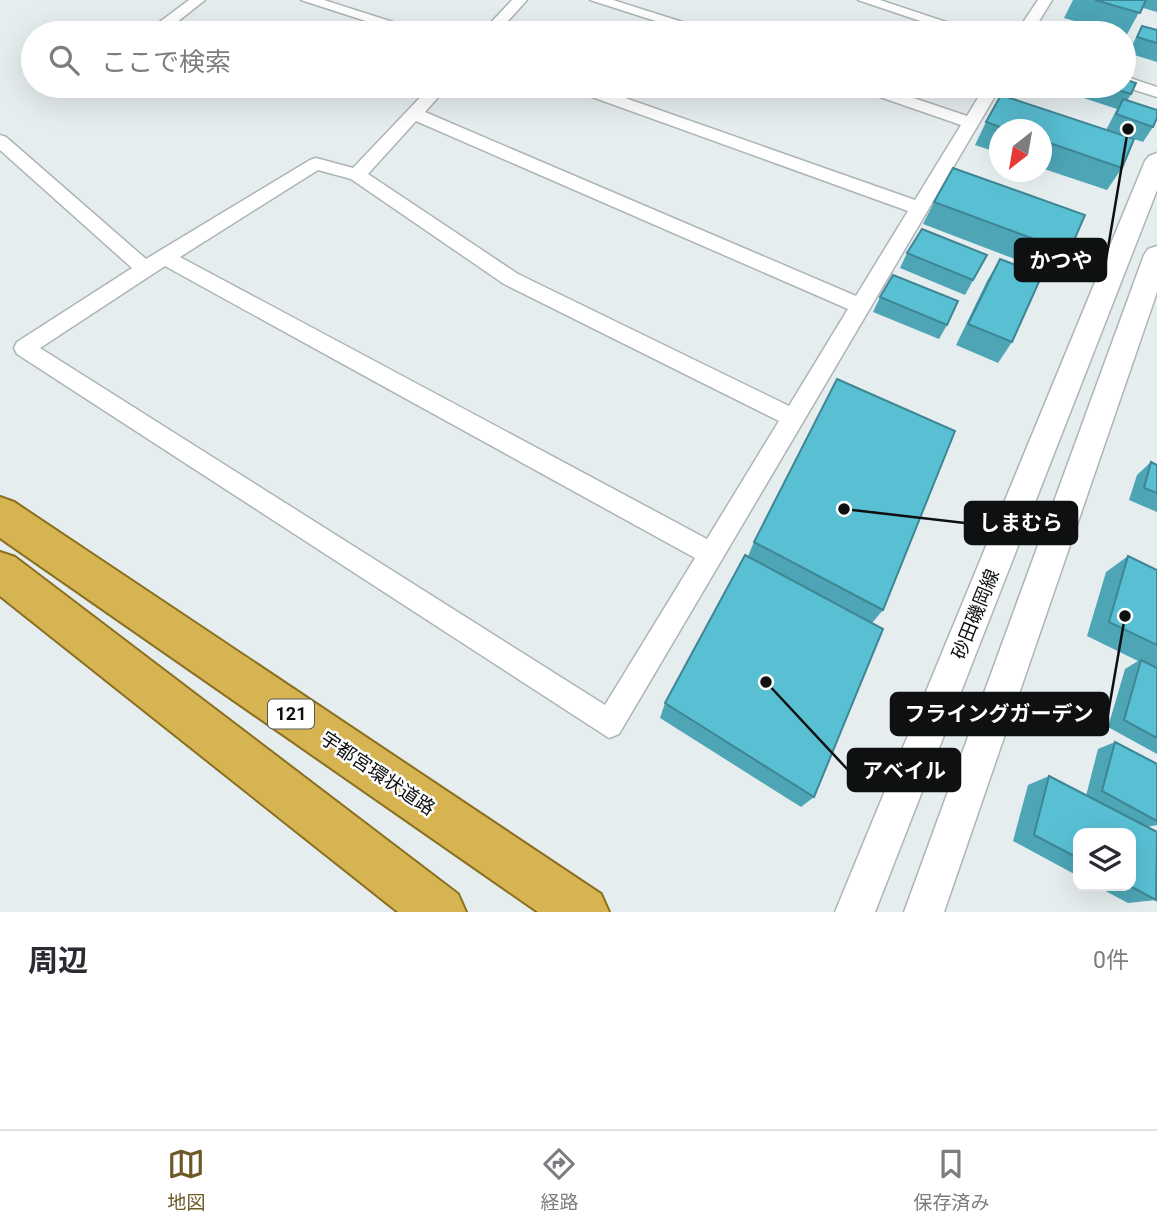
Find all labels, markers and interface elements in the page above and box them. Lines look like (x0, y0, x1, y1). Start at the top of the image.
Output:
search box (21, 21, 1136, 98)
icon: search (45, 41, 83, 79)
text: ここで検索 (101, 47, 231, 77)
north arrow (989, 119, 1052, 182)
callout: かつや (1015, 239, 1106, 281)
text: かつや (1030, 249, 1093, 273)
callout: しまむら (965, 502, 1077, 544)
text: しまむら (979, 511, 1063, 535)
street label: 砂田磯岡線 (947, 566, 1004, 663)
callout: フライングガーデン (891, 693, 1108, 735)
road number: 121 (268, 700, 314, 728)
text: フライングガーデン (905, 702, 1094, 726)
street label: 宇都宮環状道路 (316, 727, 439, 820)
callout: アベイル (848, 749, 960, 791)
text: アベイル (862, 759, 946, 783)
map controls (1073, 828, 1136, 891)
button: layers (1073, 828, 1136, 891)
text: 周辺 (28, 943, 88, 978)
text: 0件 (1093, 947, 1129, 974)
tab: 地図 (167, 1145, 206, 1214)
tab: 経路 (540, 1145, 579, 1214)
tab: 保存済み (913, 1145, 990, 1214)

